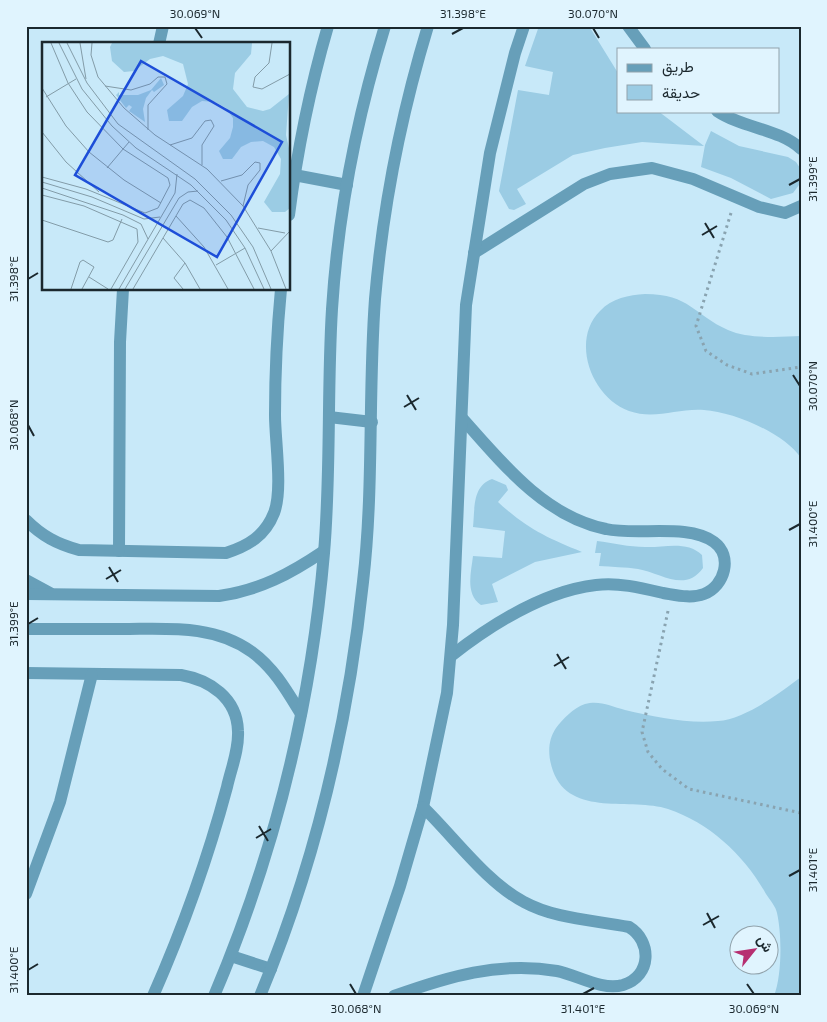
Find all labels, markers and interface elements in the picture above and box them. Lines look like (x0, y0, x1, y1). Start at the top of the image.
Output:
text: 30.069°N (170, 6, 220, 20)
text: 31.398°E (440, 6, 486, 20)
text: 30.070°N (568, 6, 618, 20)
inset map (42, 42, 290, 290)
legend (617, 48, 780, 112)
text: طريق (662, 57, 694, 77)
text: حديقة (662, 83, 700, 102)
text: 31.399°E (805, 156, 819, 202)
text: 31.398°E (6, 256, 20, 302)
text: 30.070°N (805, 361, 819, 411)
text: 30.068°N (6, 400, 20, 450)
text: 31.400°E (805, 500, 819, 548)
text: 31.399°E (6, 601, 20, 647)
text: 31.401°E (805, 847, 819, 892)
north arrow (730, 924, 780, 974)
text: ش (753, 932, 777, 955)
text: 31.400°E (6, 946, 20, 994)
text: 30.068°N (331, 1001, 381, 1015)
text: 31.401°E (561, 1001, 606, 1015)
text: 30.069°N (729, 1001, 779, 1015)

